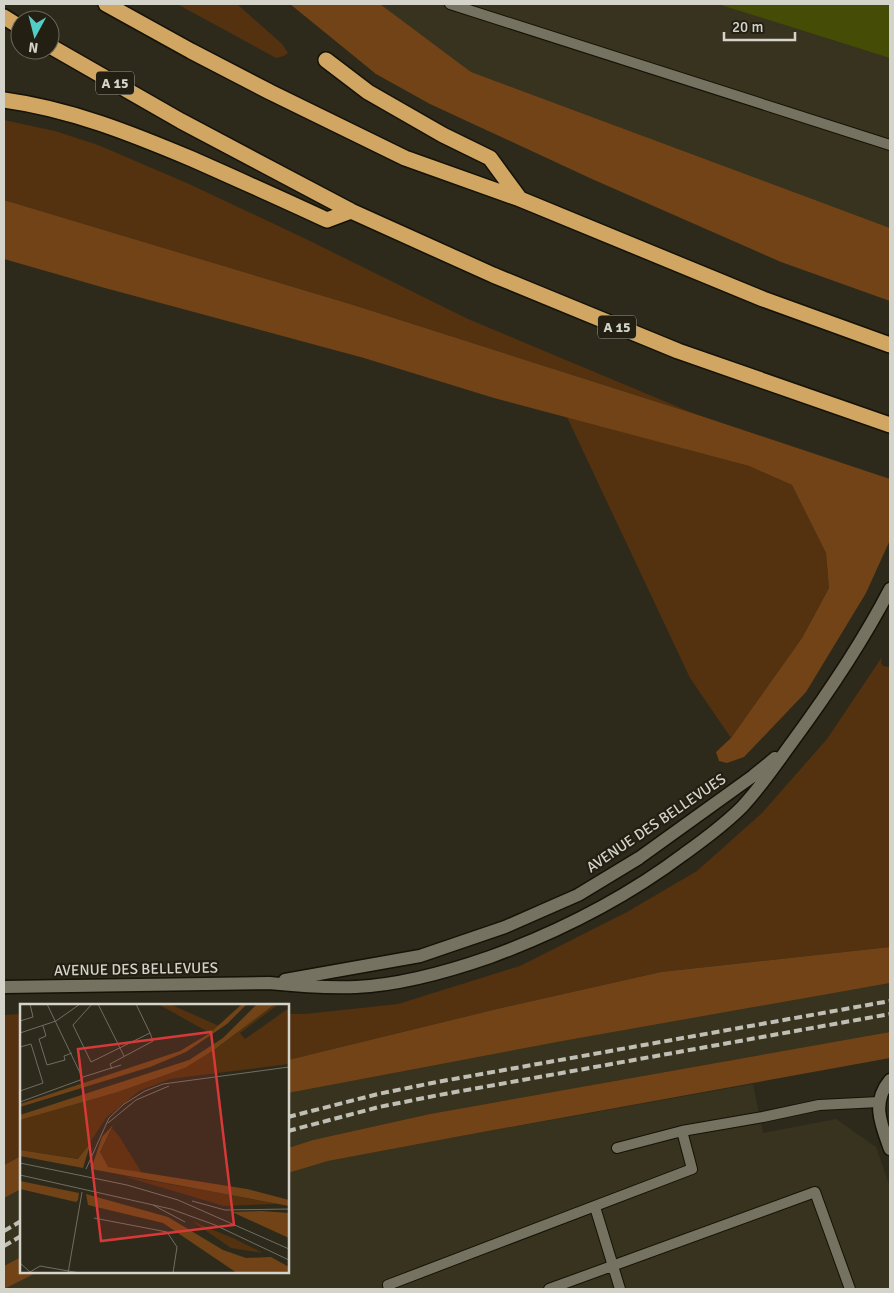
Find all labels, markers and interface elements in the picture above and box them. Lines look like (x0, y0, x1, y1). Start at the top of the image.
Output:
north arrow (10, 10, 60, 60)
scale bar (724, 10, 795, 42)
text: 20 m (732, 18, 763, 36)
text: N (28, 38, 39, 56)
road number: A 15 (96, 72, 134, 95)
road number: A 15 (598, 316, 636, 338)
street label: AVENUE DES BELLEVUES (583, 770, 729, 876)
street label: AVENUE DES BELLEVUES (54, 959, 218, 979)
inset map (20, 1004, 289, 1273)

